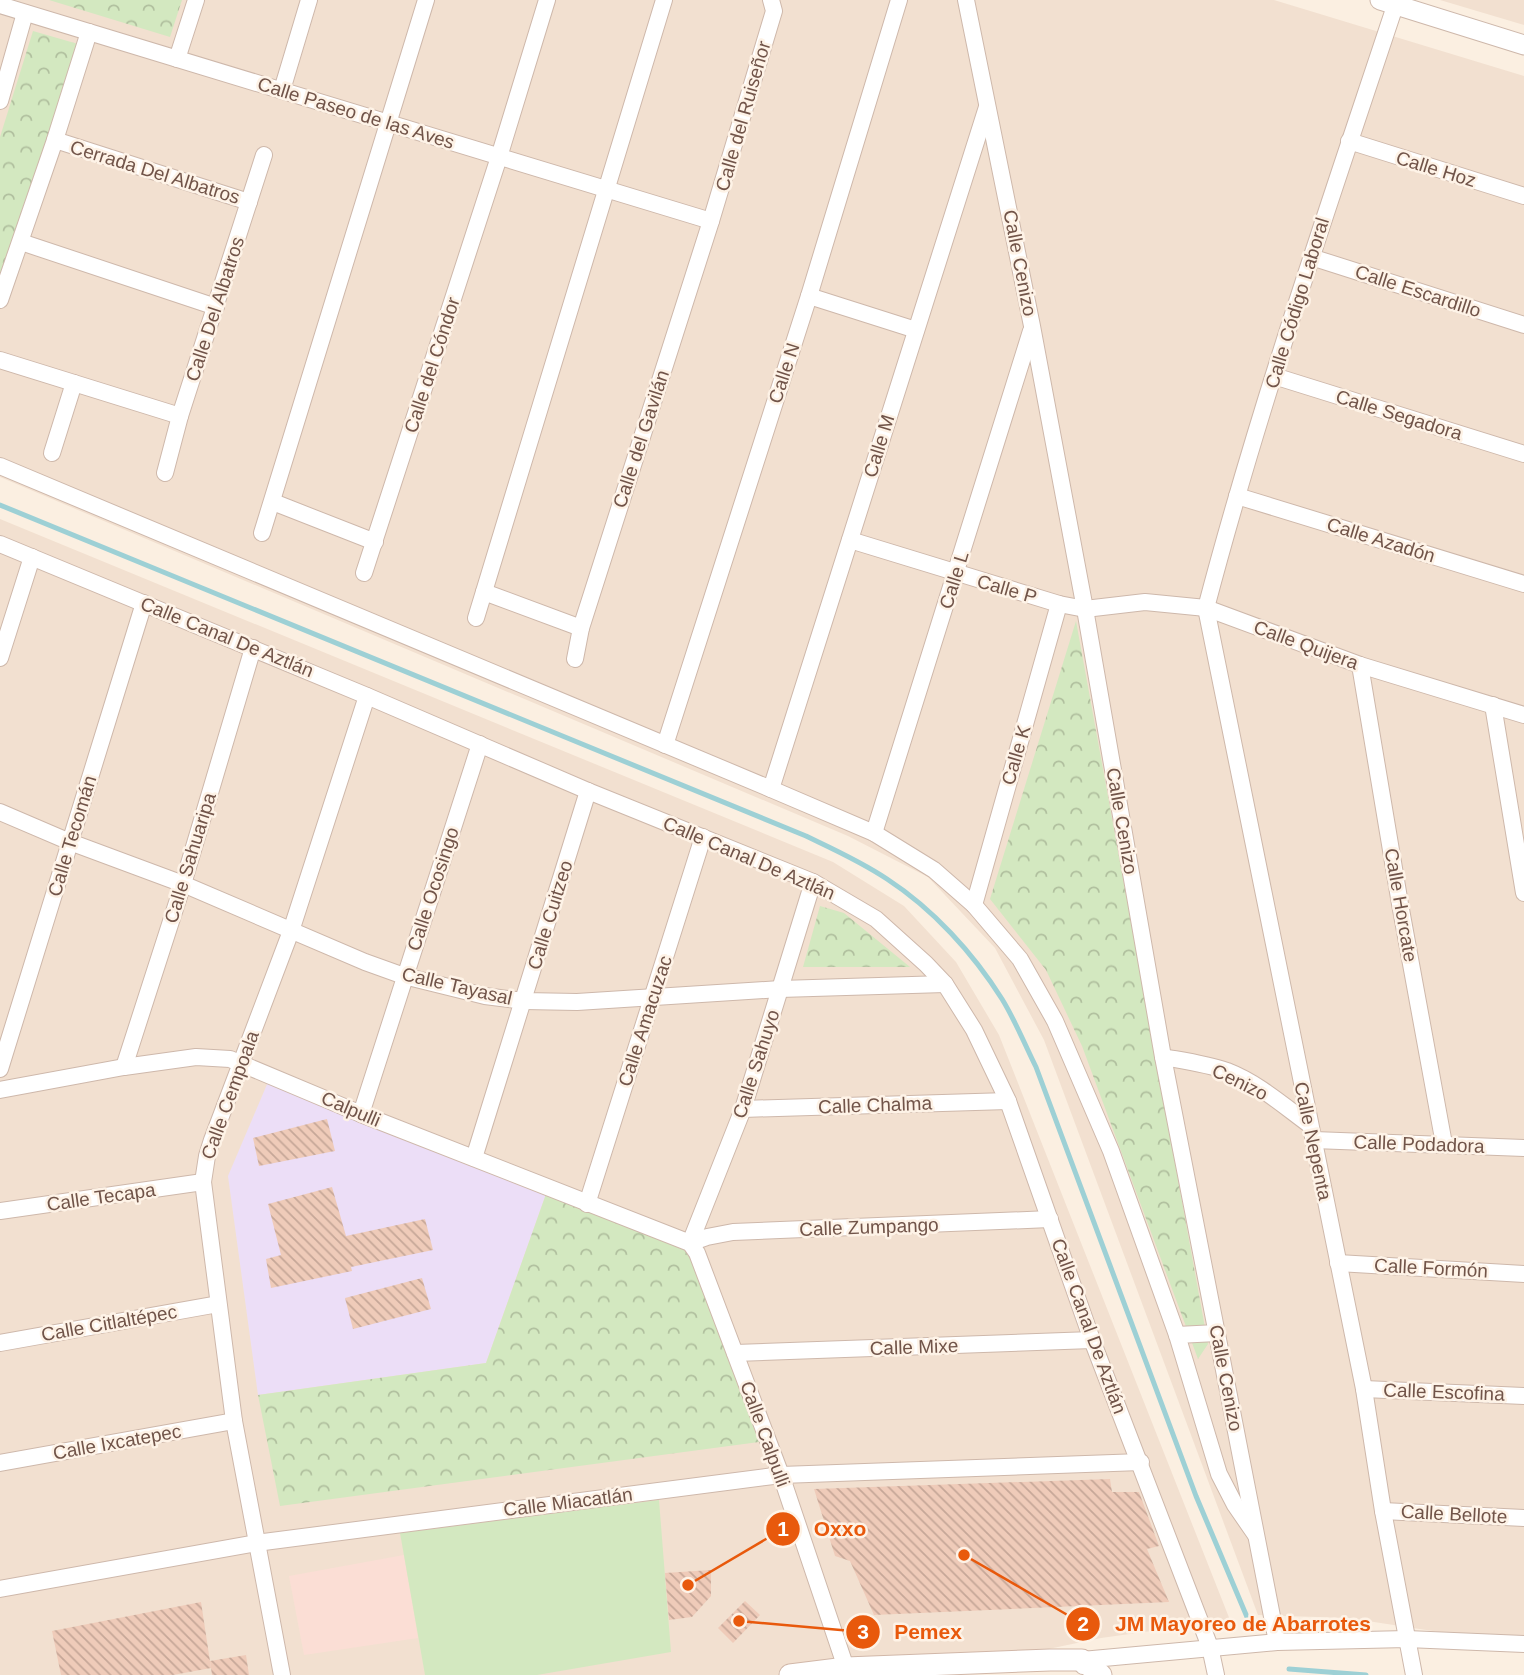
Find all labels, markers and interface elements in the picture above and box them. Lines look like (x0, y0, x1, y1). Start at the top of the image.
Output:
street label: Calle del Ruiseñor (712, 38, 775, 194)
street label: Calle Paseo de las Aves (255, 73, 457, 153)
street label: Cerrada Del Albatros (68, 136, 242, 208)
street label: Calle Hoz (1394, 147, 1478, 191)
street label: Calle Cenizo (999, 208, 1041, 318)
street label: Calle Código Laboral (1261, 215, 1333, 391)
street label: Calle Del Albatros (182, 234, 248, 384)
street label: Calle Escardillo (1352, 261, 1484, 321)
street label: Calle del Cóndor (400, 294, 464, 436)
street label: Calle N (764, 340, 804, 406)
street label: Calle del Gavilán (609, 367, 673, 511)
street label: Calle Segadora (1333, 386, 1465, 444)
street label: Calle M (860, 412, 898, 480)
street label: Calle Azadón (1324, 514, 1438, 566)
street label: Calle L (935, 549, 973, 611)
street label: Calle P (975, 570, 1039, 608)
street label: Calle Canal De Aztlán (137, 593, 317, 681)
street label: Calle Quijera (1251, 616, 1362, 674)
street label: Calle K (997, 722, 1035, 787)
street label: Calle Cenizo (1102, 766, 1142, 876)
street label: Calle Tecomán (44, 773, 100, 899)
street label: Calle Sahuaripa (160, 790, 220, 926)
street label: Calle Canal De Aztlán (660, 812, 838, 904)
street label: Calle Ocosingo (403, 824, 463, 954)
street label: Calle Horcate (1381, 846, 1421, 964)
street label: Calle Cuitzeo (523, 858, 577, 972)
street label: Calle Amacuzac (614, 953, 676, 1089)
street label: Calle Tayasal (400, 963, 514, 1009)
street label: Calle Sahuyo (729, 1007, 783, 1121)
street label: Calle Cempoala (197, 1027, 263, 1162)
street label: Cenizo (1209, 1060, 1271, 1104)
street label: Calle Nepenta (1290, 1080, 1336, 1202)
street label: Calpulli (318, 1087, 384, 1131)
street label: Calle Chalma (818, 1093, 933, 1117)
street label: Calle Podadora (1353, 1131, 1485, 1157)
street label: Calle Tecapa (45, 1179, 157, 1215)
street label: Calle Zumpango (799, 1214, 939, 1240)
street label: Calle Canal De Aztlán (1048, 1236, 1130, 1416)
street label: Calle Formón (1374, 1255, 1488, 1281)
street label: Calle Citlaltépec (40, 1301, 178, 1345)
street label: Calle Cenizo (1205, 1323, 1247, 1433)
street label: Calle Mixe (869, 1335, 959, 1359)
street label: Calle Calpulli (736, 1378, 794, 1490)
street label: Calle Escofina (1383, 1379, 1505, 1405)
street label: Calle Ixcatepec (51, 1420, 183, 1464)
street label: Calle Miacatlán (502, 1484, 634, 1520)
street label: Calle Bellote (1400, 1501, 1508, 1527)
callout: Oxxo (765, 1508, 881, 1550)
text: 1 (777, 1517, 789, 1540)
text: Oxxo (814, 1517, 866, 1540)
callout: JM Mayoreo de Abarrotes (1066, 1603, 1385, 1645)
callout: Pemex (846, 1611, 976, 1653)
text: 2 (1077, 1612, 1089, 1635)
text: JM Mayoreo de Abarrotes (1115, 1612, 1371, 1635)
text: 3 (857, 1620, 869, 1643)
text: Pemex (894, 1620, 962, 1643)

